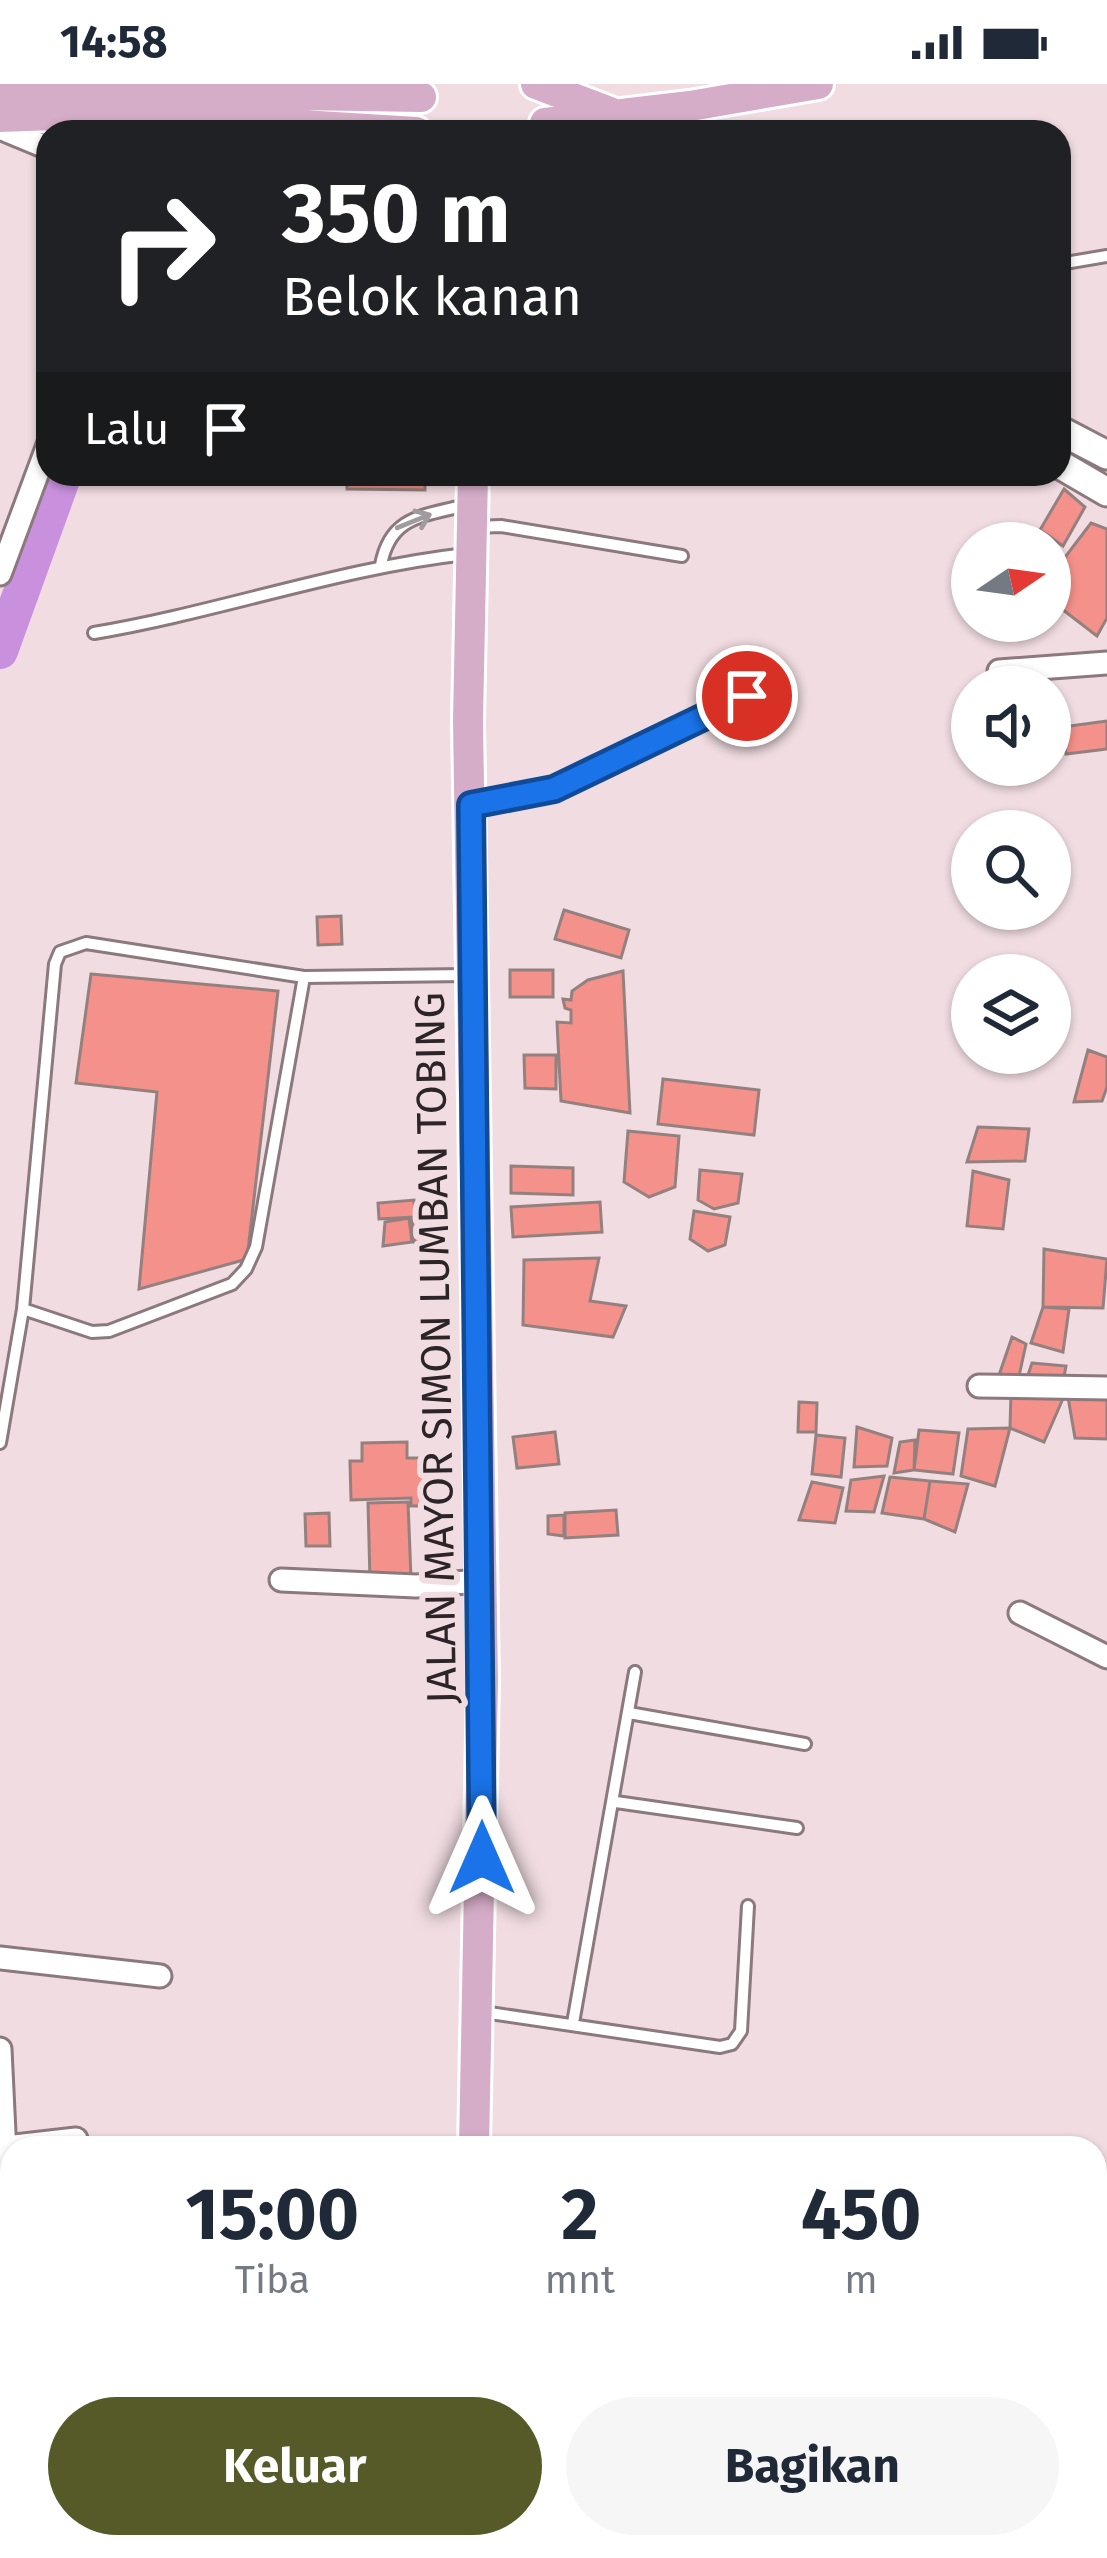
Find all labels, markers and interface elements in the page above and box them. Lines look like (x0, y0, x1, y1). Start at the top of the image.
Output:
text: 14:58 (60, 15, 168, 69)
text: 350 m (282, 163, 511, 264)
icon: right (84, 168, 240, 324)
text: Belok kanan (282, 265, 582, 329)
icon: arrive (193, 396, 259, 462)
text: Lalu (84, 402, 169, 456)
one-way arrow (395, 509, 432, 531)
north arrow (951, 522, 1071, 642)
map controls (951, 522, 1071, 1074)
pin (696, 645, 798, 747)
icon: arrive (714, 663, 780, 729)
button: sound (951, 666, 1071, 786)
button: search (951, 810, 1071, 930)
button: layers (951, 954, 1071, 1074)
street label: JALAN MAYOR SIMON LUMBAN TOBING (405, 992, 467, 1704)
position arrow (419, 1795, 545, 1921)
text: 15:00 (186, 2172, 359, 2258)
text: 2 (561, 2172, 599, 2258)
text: 450 (801, 2172, 921, 2258)
text: Tiba (235, 2257, 310, 2303)
text: mnt (545, 2257, 615, 2303)
text: m (844, 2257, 878, 2303)
button: Keluar (48, 2397, 542, 2535)
button: Bagikan (566, 2397, 1059, 2535)

